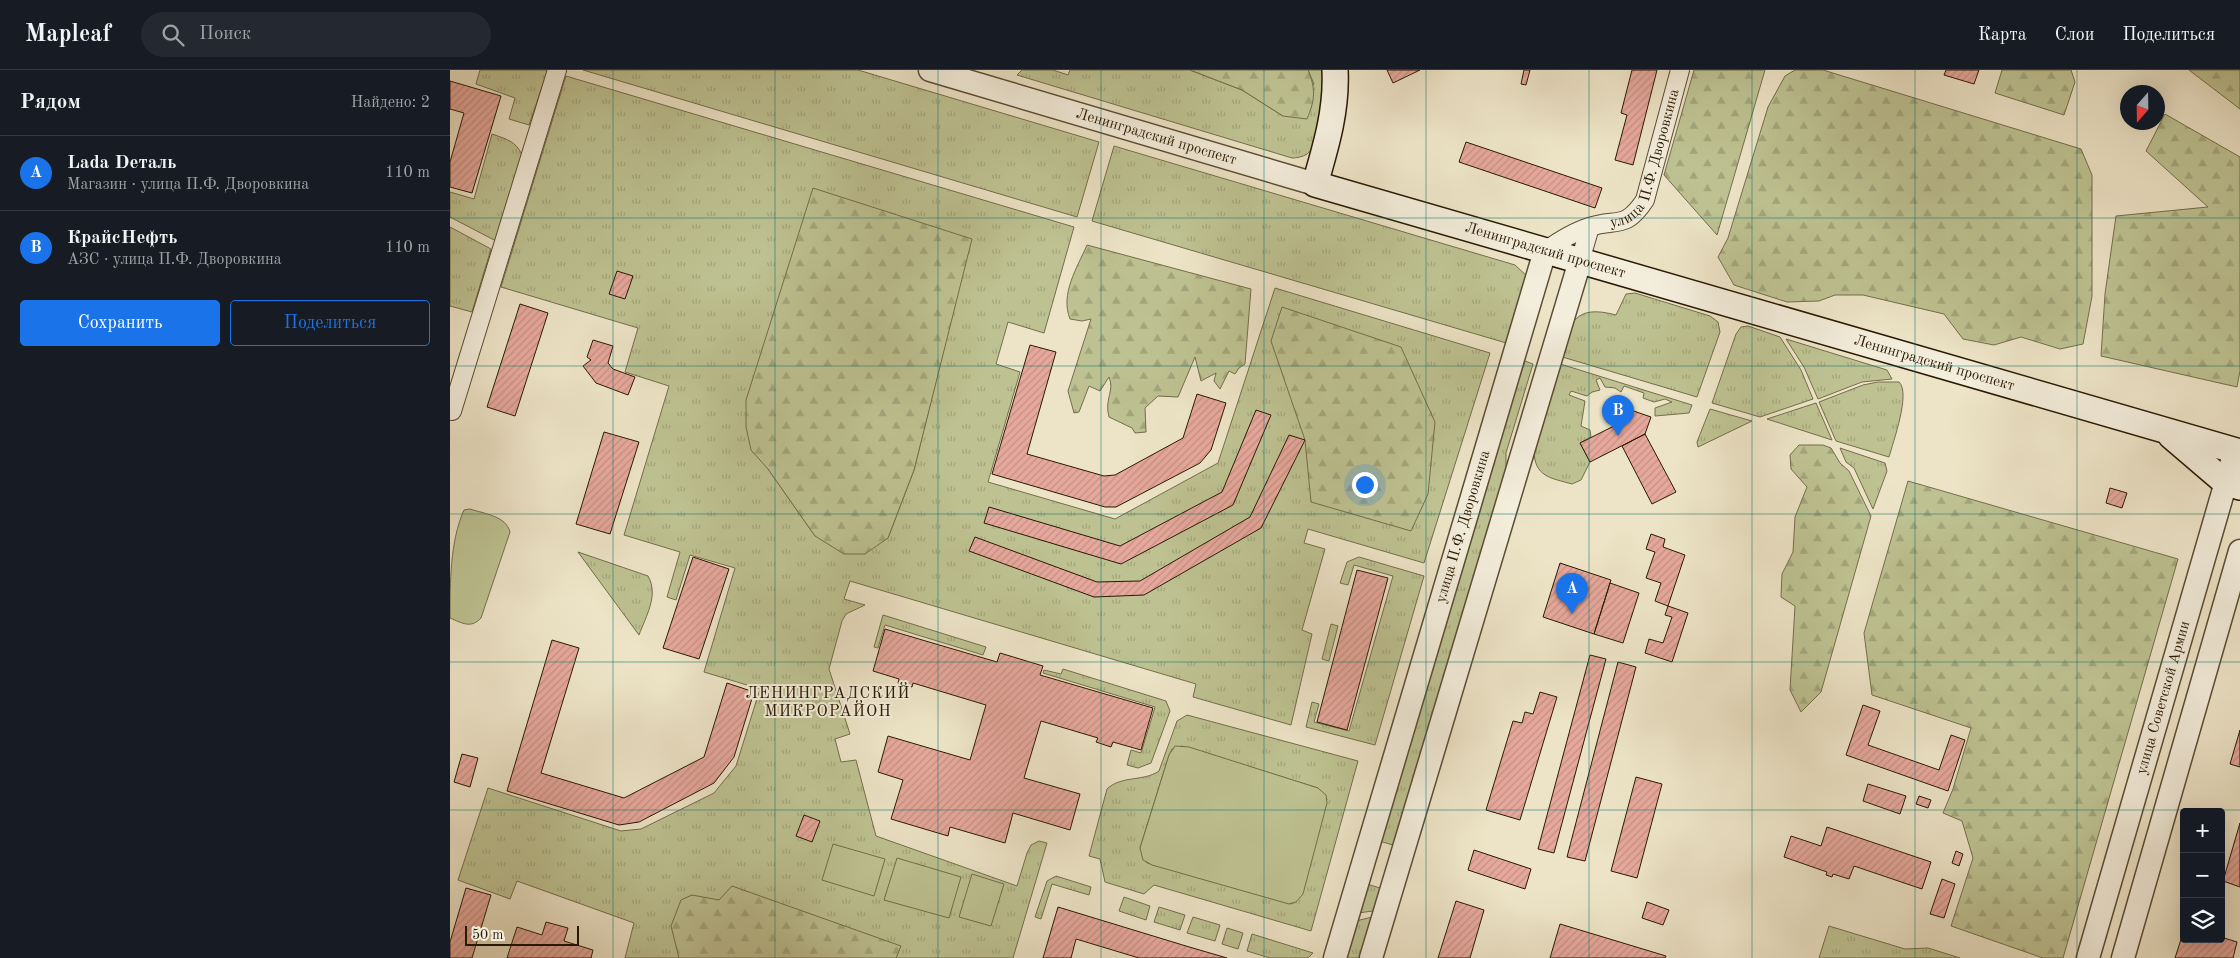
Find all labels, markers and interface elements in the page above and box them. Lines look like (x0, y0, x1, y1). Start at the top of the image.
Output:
search box (141, 12, 491, 57)
icon: search (159, 21, 187, 49)
text: Mapleaf (25, 23, 111, 47)
text: Поиск (199, 25, 251, 44)
text: Карта (1978, 26, 2027, 44)
text: Слои (2055, 26, 2094, 44)
text: Поделиться (2122, 26, 2215, 44)
north arrow (2120, 85, 2165, 130)
street label: улица П.Ф. Дворовкина (1609, 87, 1682, 230)
text: Рядом (20, 92, 81, 113)
text: Найдено: 2 (351, 95, 430, 111)
street label: Ленинградский проспект (1074, 106, 1238, 168)
text: Lada Dеталь (67, 154, 176, 173)
text: A (30, 165, 42, 181)
text: 110 m (385, 165, 430, 181)
text: Магазин · улица П.Ф. Дворовкина (67, 177, 309, 193)
street label: Ленинградский проспект (1463, 220, 1627, 281)
text: КрайсНефть (67, 229, 177, 248)
text: B (30, 240, 42, 256)
text: 110 m (385, 240, 430, 256)
text: АЗС · улица П.Ф. Дворовкина (67, 252, 282, 268)
button: Сохранить (20, 300, 220, 346)
button: Поделиться (230, 300, 430, 346)
street label: Ленинградский проспект (1852, 333, 2016, 394)
pin: B (1602, 395, 1634, 436)
street label: улица П.Ф. Дворовкина (1433, 448, 1493, 605)
your location (1352, 472, 1378, 498)
pin: A (1556, 573, 1588, 614)
street label: улица Советской Армии (2134, 619, 2193, 776)
district label: ЛЕНИНГРАДСКИЙ МИКРОРАЙОН (745, 682, 911, 720)
map controls (2180, 808, 2225, 943)
button: + (2180, 808, 2225, 853)
button: − (2180, 853, 2225, 898)
button: layers (2180, 898, 2225, 943)
scale bar (465, 923, 579, 946)
text: 50 m (472, 928, 503, 942)

